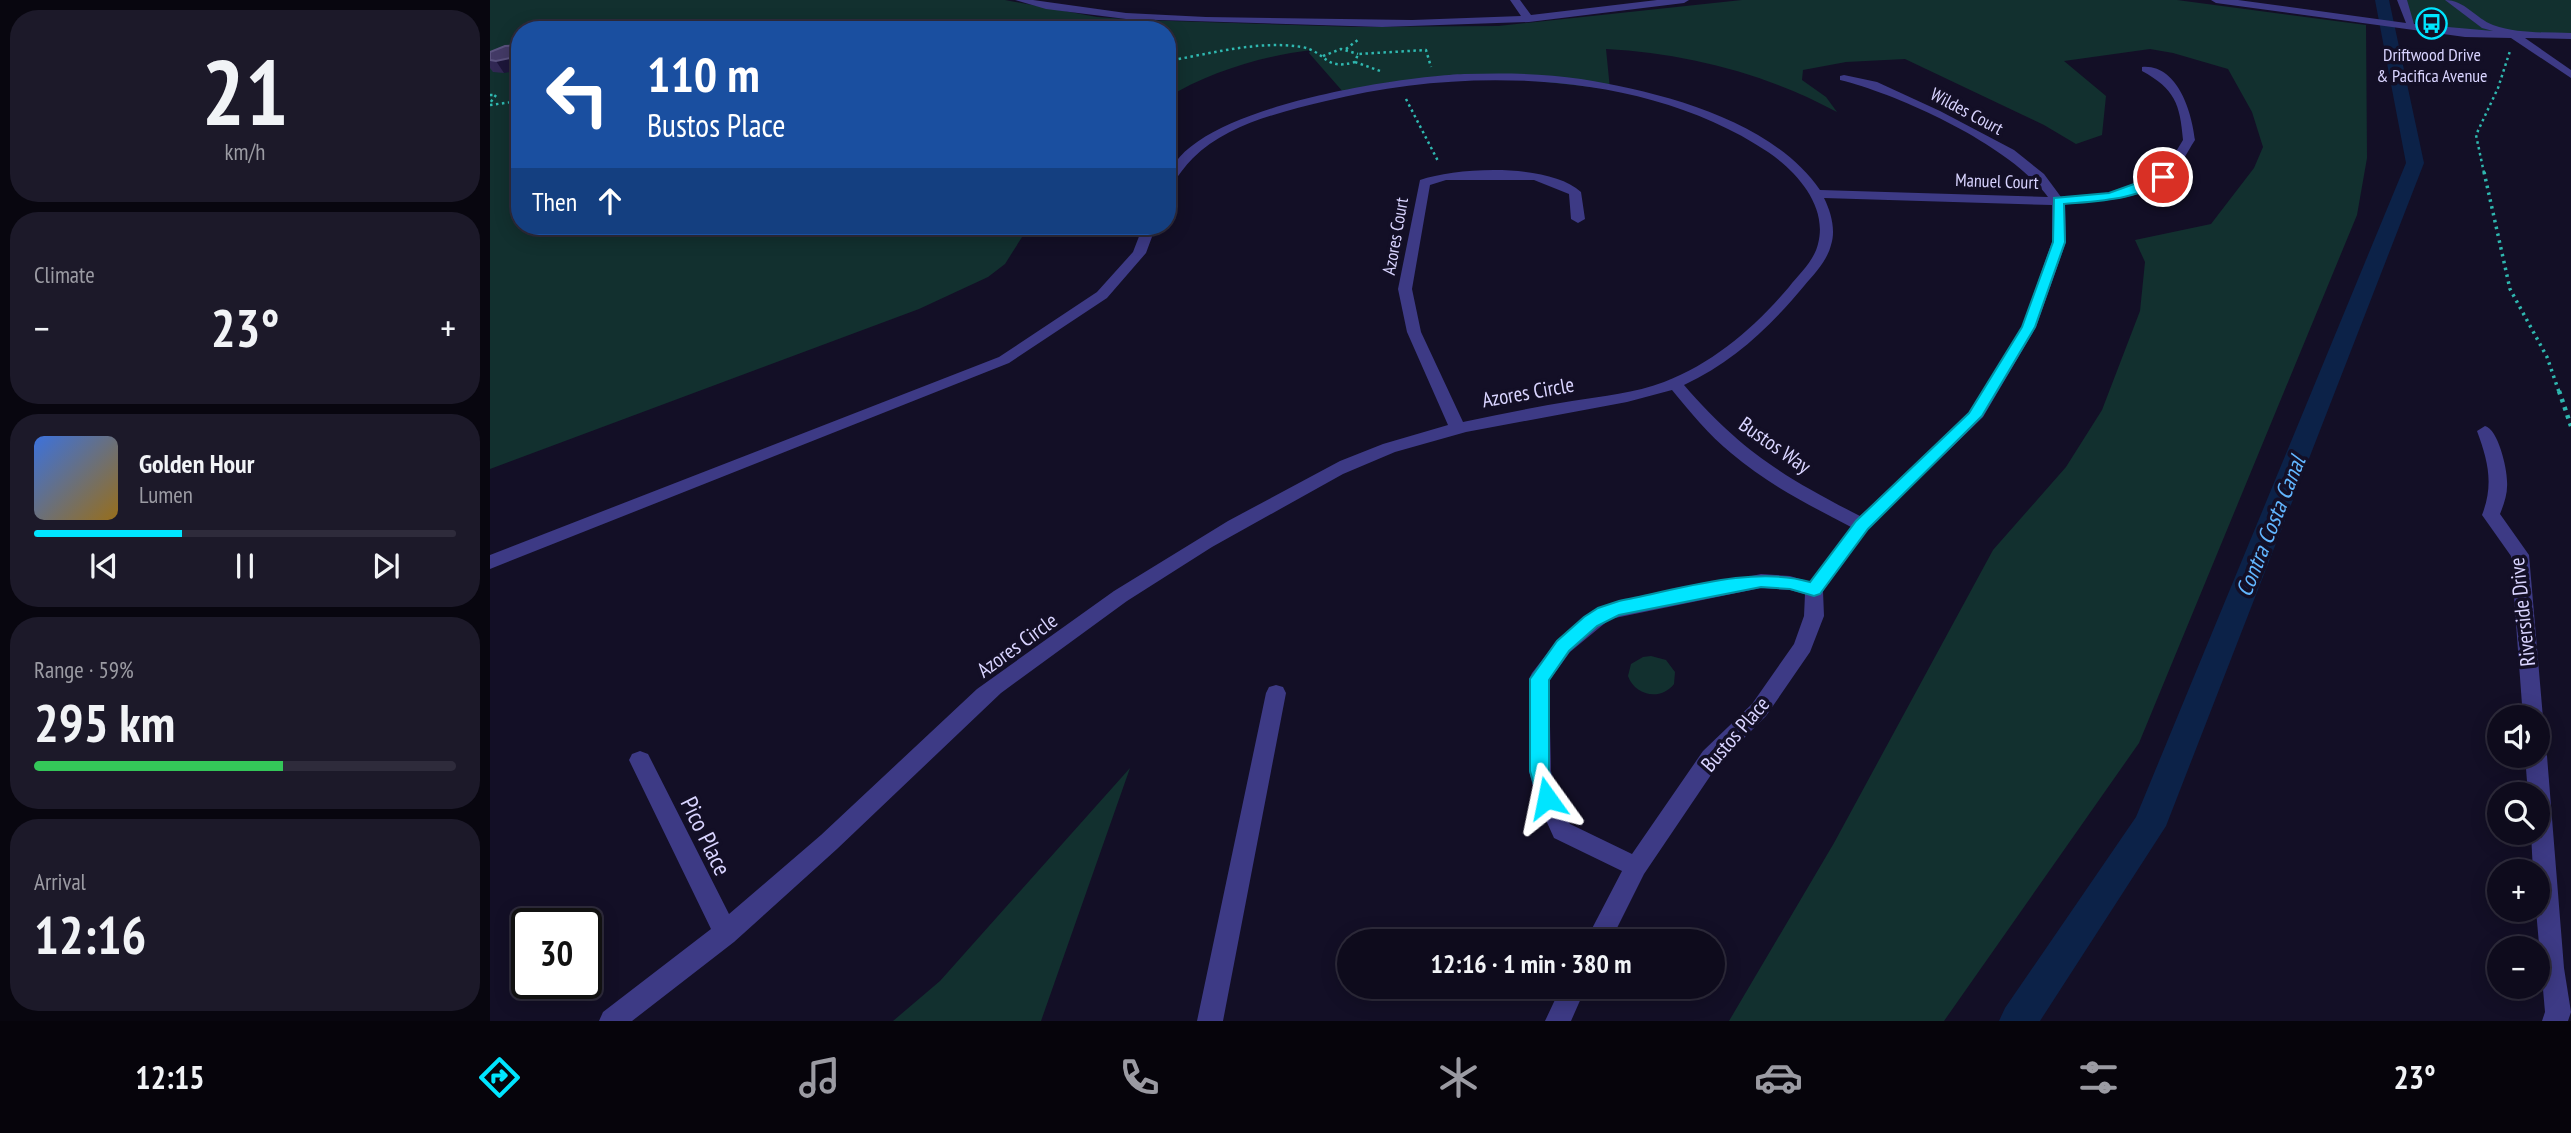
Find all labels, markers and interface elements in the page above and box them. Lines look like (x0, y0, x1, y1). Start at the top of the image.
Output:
bus stop icon: Driftwood Drive & Pacifica Avenue (2415, 6, 2449, 40)
text: 21 (202, 32, 289, 150)
text: 110 m (647, 42, 760, 106)
place label: Driftwood Drive & Pacifica Avenue (2376, 43, 2488, 87)
icon: left (532, 49, 623, 140)
street label: Wildes Court (1927, 82, 2007, 140)
text: Bustos Place (647, 104, 786, 146)
text: km/h (225, 137, 265, 166)
pin (2133, 147, 2193, 207)
icon: arrive (2144, 158, 2182, 196)
street label: Manuel Court (1955, 168, 2039, 194)
icon: ahead (591, 182, 629, 220)
text: Then (532, 185, 577, 218)
street label: Azores Court (1377, 195, 1413, 276)
text: Climate (34, 260, 95, 289)
text: 23° (211, 294, 279, 361)
text: − (34, 303, 50, 352)
text: + (440, 303, 456, 352)
street label: Azores Circle (1480, 371, 1576, 413)
street label: Bustos Way (1734, 411, 1816, 480)
text: Golden Hour (139, 447, 254, 480)
water label: Contra Costa Canal (2229, 449, 2312, 600)
text: Lumen (139, 480, 193, 509)
icon: previous (85, 547, 123, 585)
icon: pause (226, 547, 264, 585)
icon: next (367, 547, 405, 585)
street label: Riverside Drive (2503, 556, 2541, 668)
street label: Azores Circle (971, 607, 1063, 683)
text: Range · 59% (34, 655, 134, 684)
text: 295 km (34, 689, 175, 756)
street label: Bustos Place (1695, 691, 1775, 777)
map controls (2487, 705, 2550, 999)
button: sound (2487, 705, 2550, 768)
position arrow (1510, 761, 1584, 835)
button: search (2487, 782, 2550, 845)
street label: Pico Place (674, 792, 738, 880)
button: + (2487, 859, 2550, 922)
text: Arrival (34, 867, 86, 896)
text: 12:16 (34, 901, 146, 968)
speed limit sign: 30 (511, 908, 602, 999)
button: − (2487, 936, 2550, 999)
text: 12:16 · 1 min · 380 m (1431, 947, 1631, 980)
icon: directions (475, 1053, 524, 1102)
icon: music (795, 1053, 844, 1102)
icon: phone (1115, 1053, 1164, 1102)
icon: climate (1434, 1053, 1483, 1102)
icon: car (1754, 1053, 1803, 1102)
icon: filters (2074, 1053, 2123, 1102)
text: 12:15 (135, 1056, 205, 1098)
text: 23° (2393, 1056, 2436, 1098)

